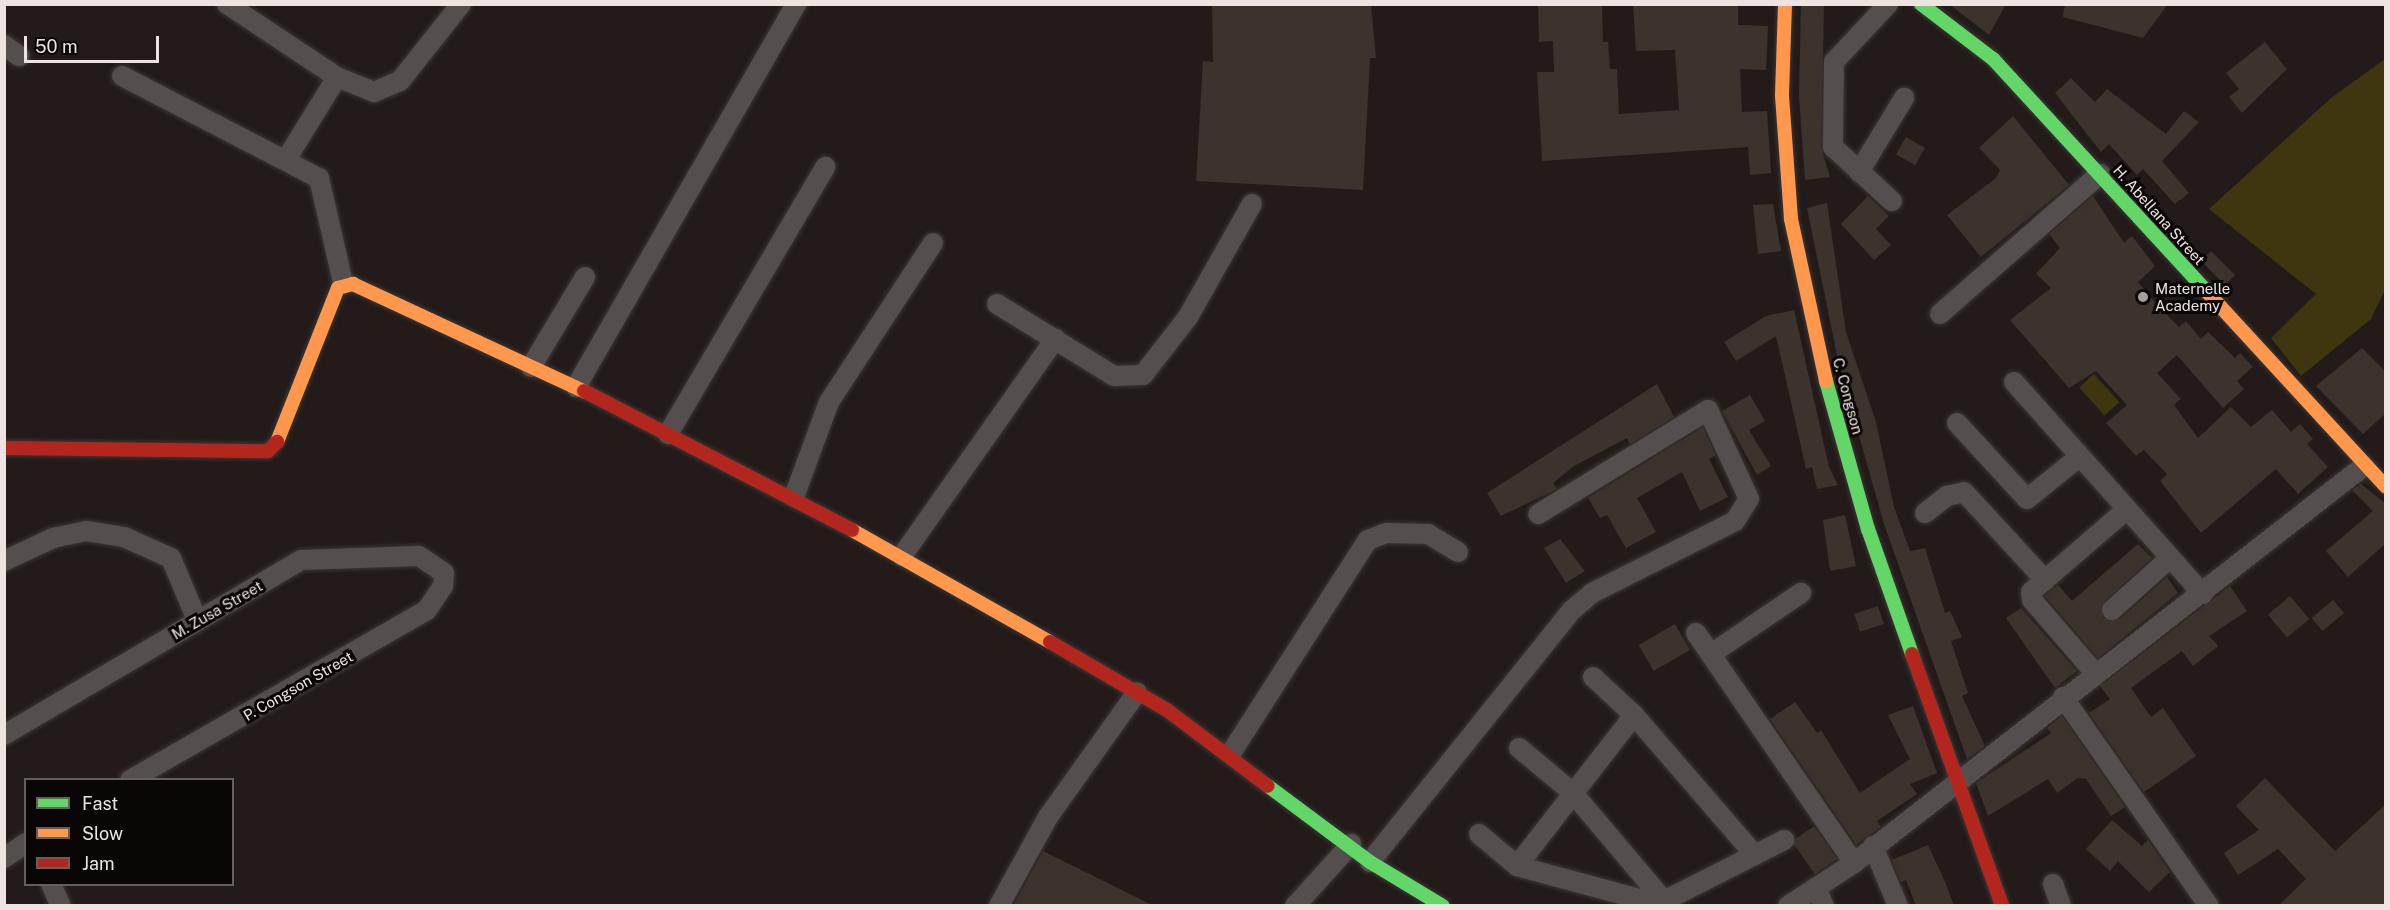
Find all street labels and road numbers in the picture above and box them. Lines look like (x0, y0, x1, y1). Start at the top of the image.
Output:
street label: H. Abellana Street (2109, 161, 2209, 269)
street label: C. Congson (1829, 356, 1867, 436)
street label: M. Zusa Street (168, 577, 266, 643)
street label: P. Congson Street (240, 647, 356, 725)

